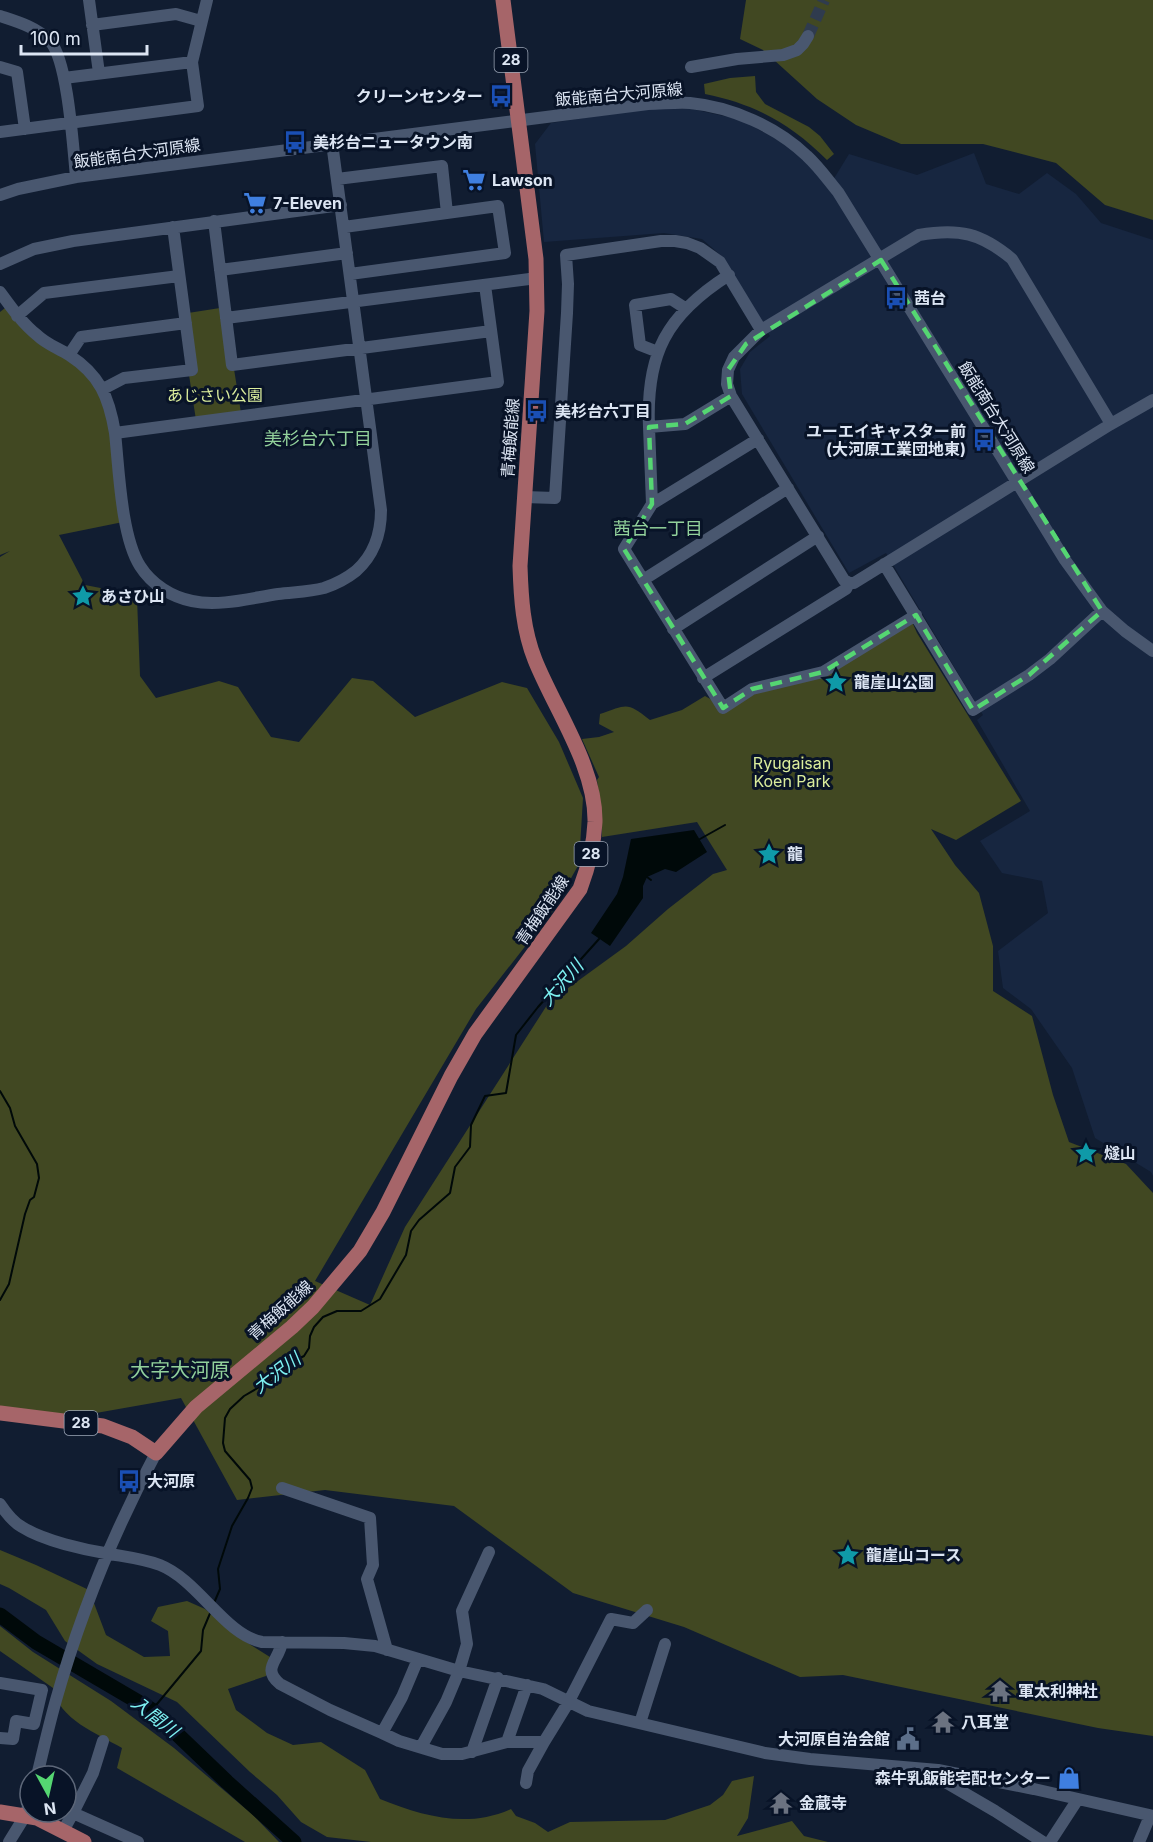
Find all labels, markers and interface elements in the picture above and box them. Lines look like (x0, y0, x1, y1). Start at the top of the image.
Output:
scale bar (21, 18, 147, 56)
text: 100 m (30, 28, 81, 49)
road number: 28 (494, 48, 528, 72)
street label: 飯能南台大河原線 (554, 78, 684, 110)
bus stop icon: クリーンセンター (488, 83, 514, 109)
place label: クリーンセンター (356, 86, 483, 106)
bus stop icon: 美杉台ニュータウン南 (282, 129, 308, 155)
place label: 美杉台ニュータウン南 (313, 132, 473, 152)
street label: 飯能南台大河原線 (72, 134, 202, 172)
supermarket icon: Lawson (461, 167, 487, 193)
place label: Lawson (492, 170, 553, 190)
supermarket icon: 7-Eleven (242, 190, 268, 216)
place label: 7-Eleven (273, 193, 342, 213)
bus stop icon: 茜台 (883, 285, 909, 311)
place label: 茜台 (914, 288, 946, 308)
street label: 飯能南台大河原線 (955, 357, 1039, 477)
park label: あじさい公園 (167, 385, 263, 405)
street label: 青梅飯能線 (497, 397, 523, 479)
bus stop icon: 美杉台六丁目 (524, 398, 550, 424)
place label: 美杉台六丁目 (555, 401, 651, 421)
place label: ユーエイキャスター前 (大河原工業団地東) (806, 421, 966, 459)
bus stop icon: ユーエイキャスター前 (大河原工業団地東) (971, 427, 997, 453)
district label: 美杉台六丁目 (264, 428, 372, 449)
district label: 茜台一丁目 (613, 518, 703, 539)
place icon: あさひ山 (70, 583, 96, 609)
place label: あさひ山 (101, 586, 165, 606)
place icon: 龍崖山公園 (823, 669, 849, 695)
place label: 龍崖山公園 (854, 672, 934, 692)
park label: Ryugaisan Koen Park (753, 753, 831, 791)
place icon: 龍 (756, 841, 782, 867)
road number: 28 (574, 842, 608, 866)
place label: 龍 (787, 844, 803, 864)
street label: 青梅飯能線 (511, 871, 573, 949)
water label: 大沢川 (536, 954, 589, 1010)
place icon: 燧山 (1073, 1140, 1099, 1166)
place label: 燧山 (1104, 1143, 1136, 1163)
street label: 青梅飯能線 (244, 1276, 316, 1344)
water label: 大沢川 (249, 1347, 306, 1397)
district label: 大字大河原 (130, 1358, 230, 1382)
road number: 28 (64, 1411, 98, 1435)
bus stop icon: 大河原 (116, 1468, 142, 1494)
place label: 大河原 (147, 1471, 195, 1491)
place icon: 龍崖山コース (835, 1542, 861, 1568)
place label: 龍崖山コース (866, 1545, 961, 1565)
temple icon: 軍太利神社 (987, 1678, 1013, 1704)
place label: 軍太利神社 (1018, 1681, 1098, 1701)
water label: 入間川 (128, 1692, 185, 1743)
temple icon: 八耳堂 (930, 1709, 956, 1735)
place label: 八耳堂 (961, 1712, 1009, 1732)
public building icon: 大河原自治会館 (895, 1726, 921, 1752)
place label: 大河原自治会館 (778, 1729, 890, 1749)
north arrow (18, 1764, 78, 1824)
shop icon: 森牛乳飯能宅配センター (1056, 1765, 1082, 1791)
place label: 森牛乳飯能宅配センター (875, 1768, 1051, 1788)
temple icon: 金蔵寺 (768, 1790, 794, 1816)
place label: 金蔵寺 (799, 1793, 847, 1813)
text: N (43, 1798, 58, 1820)

